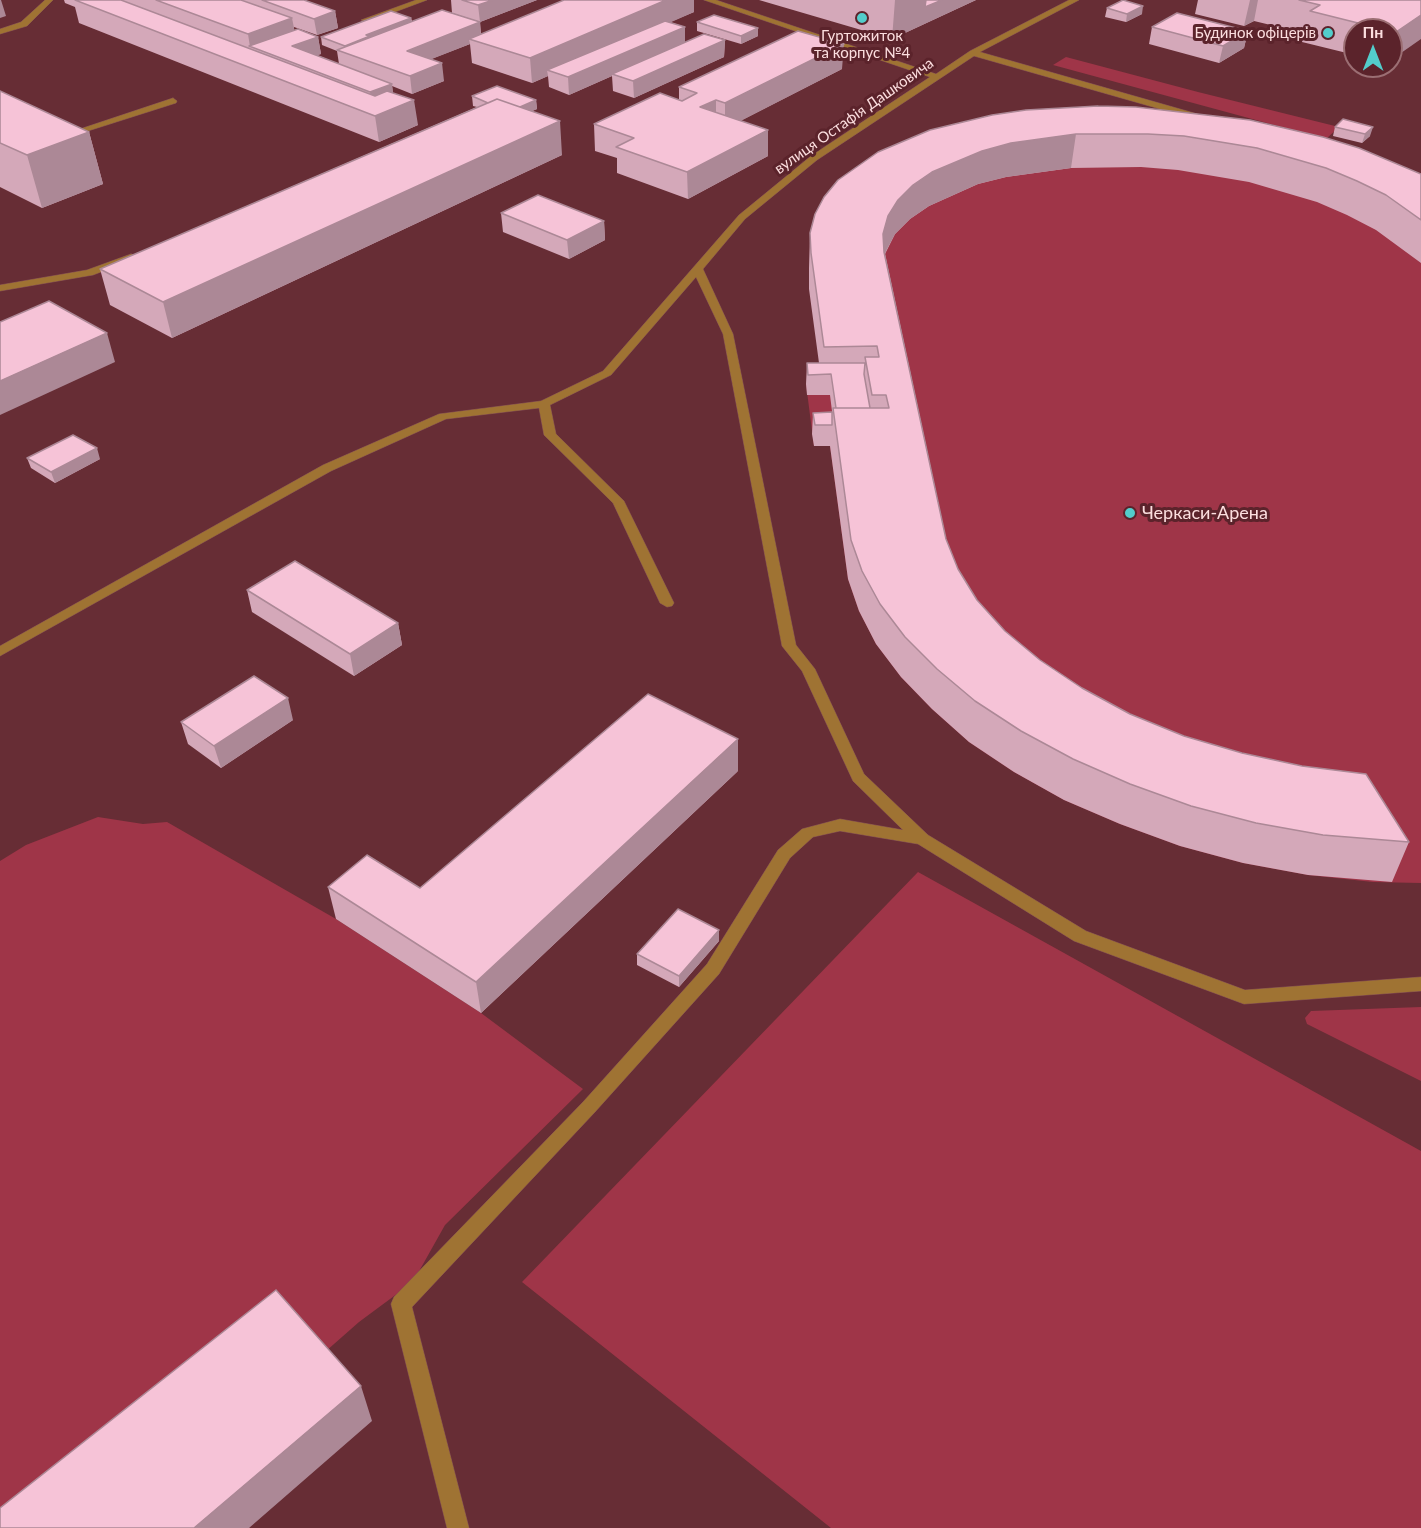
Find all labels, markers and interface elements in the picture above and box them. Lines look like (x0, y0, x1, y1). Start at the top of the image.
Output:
marker: Гуртожиток та корпус №4 (855, 11, 869, 25)
north arrow (1343, 18, 1403, 78)
text: Пн (1363, 22, 1383, 41)
place label: Будинок офіцерів (1195, 24, 1316, 42)
marker: Будинок офіцерів (1321, 26, 1335, 40)
place label: Гуртожиток та корпус №4 (814, 27, 910, 62)
street label: вулиця Остафія Дашковича (771, 54, 937, 178)
place label: Черкаси-Арена (1142, 502, 1268, 524)
marker: Черкаси-Арена (1123, 506, 1137, 520)

